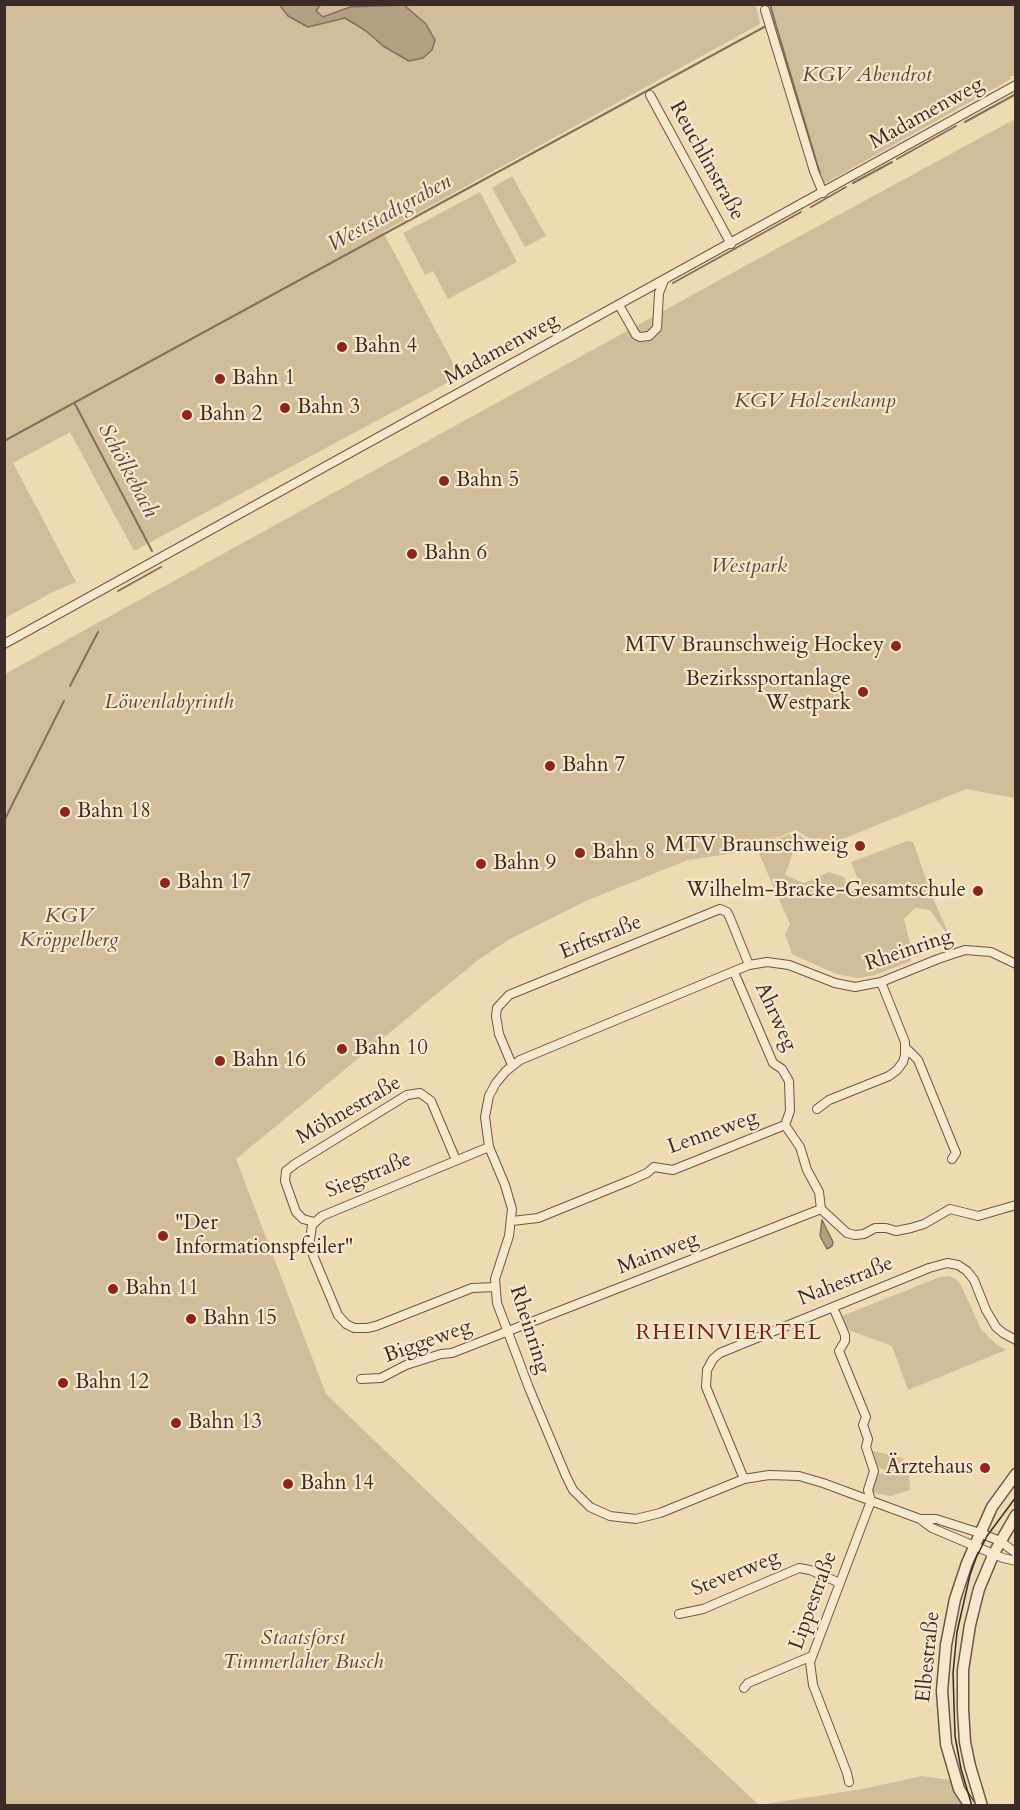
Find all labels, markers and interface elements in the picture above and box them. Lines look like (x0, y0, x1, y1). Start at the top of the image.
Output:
park label: KGV Abendrot (802, 63, 932, 89)
street label: Madamenweg (866, 72, 988, 156)
street label: Reuchlinstraße (663, 97, 749, 225)
water label: Weststadtgraben (324, 169, 456, 259)
street label: Madamenweg (441, 308, 563, 392)
place label: Bahn 4 (354, 334, 417, 360)
marker: Bahn 4 (335, 340, 349, 354)
place label: Bahn 1 (232, 366, 295, 392)
marker: Bahn 1 (213, 372, 227, 386)
park label: KGV Holzenkamp (734, 389, 896, 415)
place label: Bahn 3 (297, 395, 360, 421)
marker: Bahn 3 (278, 401, 292, 415)
place label: Bahn 2 (199, 402, 262, 428)
marker: Bahn 2 (180, 408, 194, 422)
water label: Schölkebach (91, 419, 163, 523)
place label: Bahn 5 (456, 468, 519, 494)
marker: Bahn 5 (437, 474, 451, 488)
place label: Bahn 6 (424, 541, 487, 567)
marker: Bahn 6 (405, 547, 419, 561)
park label: Westpark (711, 554, 787, 580)
place label: MTV Braunschweig Hockey (625, 633, 884, 659)
marker: MTV Braunschweig Hockey (889, 639, 903, 653)
place label: Bezirkssportanlage Westpark (685, 667, 851, 717)
marker: Bezirkssportanlage Westpark (856, 685, 870, 699)
park label: Löwenlabyrinth (104, 690, 234, 716)
place label: Bahn 7 (562, 753, 625, 779)
marker: Bahn 7 (543, 759, 557, 773)
place label: Bahn 18 (77, 799, 151, 825)
marker: Bahn 18 (58, 805, 72, 819)
place label: MTV Braunschweig (665, 833, 848, 859)
marker: MTV Braunschweig (853, 839, 867, 853)
place label: Bahn 8 (592, 840, 655, 866)
marker: Bahn 8 (573, 846, 587, 860)
place label: Bahn 9 (493, 851, 556, 877)
marker: Bahn 9 (474, 857, 488, 871)
place label: Bahn 17 (177, 870, 251, 896)
marker: Bahn 17 (158, 876, 172, 890)
place label: Wilhelm-Bracke-Gesamtschule (686, 878, 966, 904)
marker: Wilhelm-Bracke-Gesamtschule (971, 884, 985, 898)
park label: KGV Kröppelberg (20, 904, 118, 954)
street label: Erftstraße (556, 910, 646, 966)
street label: Rheinring (862, 924, 956, 978)
street label: Ahrweg (748, 979, 802, 1055)
place label: Bahn 10 (354, 1036, 428, 1062)
marker: Bahn 10 (335, 1042, 349, 1056)
place label: Bahn 16 (232, 1048, 306, 1074)
marker: Bahn 16 (213, 1054, 227, 1068)
street label: Möhnestraße (292, 1071, 406, 1151)
street label: Lenneweg (665, 1105, 761, 1161)
street label: Siegstraße (322, 1147, 416, 1205)
place label: "Der Informationspfeiler" (175, 1211, 353, 1261)
street label: Mainweg (614, 1227, 702, 1281)
marker: "Der Informationspfeiler" (156, 1229, 170, 1243)
street label: Nahestraße (795, 1251, 897, 1313)
place label: Bahn 11 (125, 1276, 199, 1302)
marker: Bahn 11 (106, 1282, 120, 1296)
street label: Rheinring (503, 1283, 555, 1377)
place label: Bahn 15 (203, 1306, 277, 1332)
marker: Bahn 15 (184, 1312, 198, 1326)
street label: Biggeweg (381, 1315, 475, 1369)
district label: RHEINVIERTEL (635, 1321, 823, 1347)
place label: Bahn 12 (75, 1370, 149, 1396)
marker: Bahn 12 (56, 1376, 70, 1390)
place label: Bahn 13 (188, 1410, 262, 1436)
marker: Bahn 13 (169, 1416, 183, 1430)
place label: Ärztehaus (886, 1455, 973, 1481)
marker: Ärztehaus (978, 1461, 992, 1475)
place label: Bahn 14 (300, 1471, 374, 1497)
marker: Bahn 14 (281, 1477, 295, 1491)
street label: Steverweg (688, 1545, 784, 1603)
street label: Lippestraße (785, 1548, 843, 1654)
street label: Elbestraße (912, 1610, 946, 1704)
park label: Staatsforst Timmerlaher Busch (223, 1626, 383, 1676)

